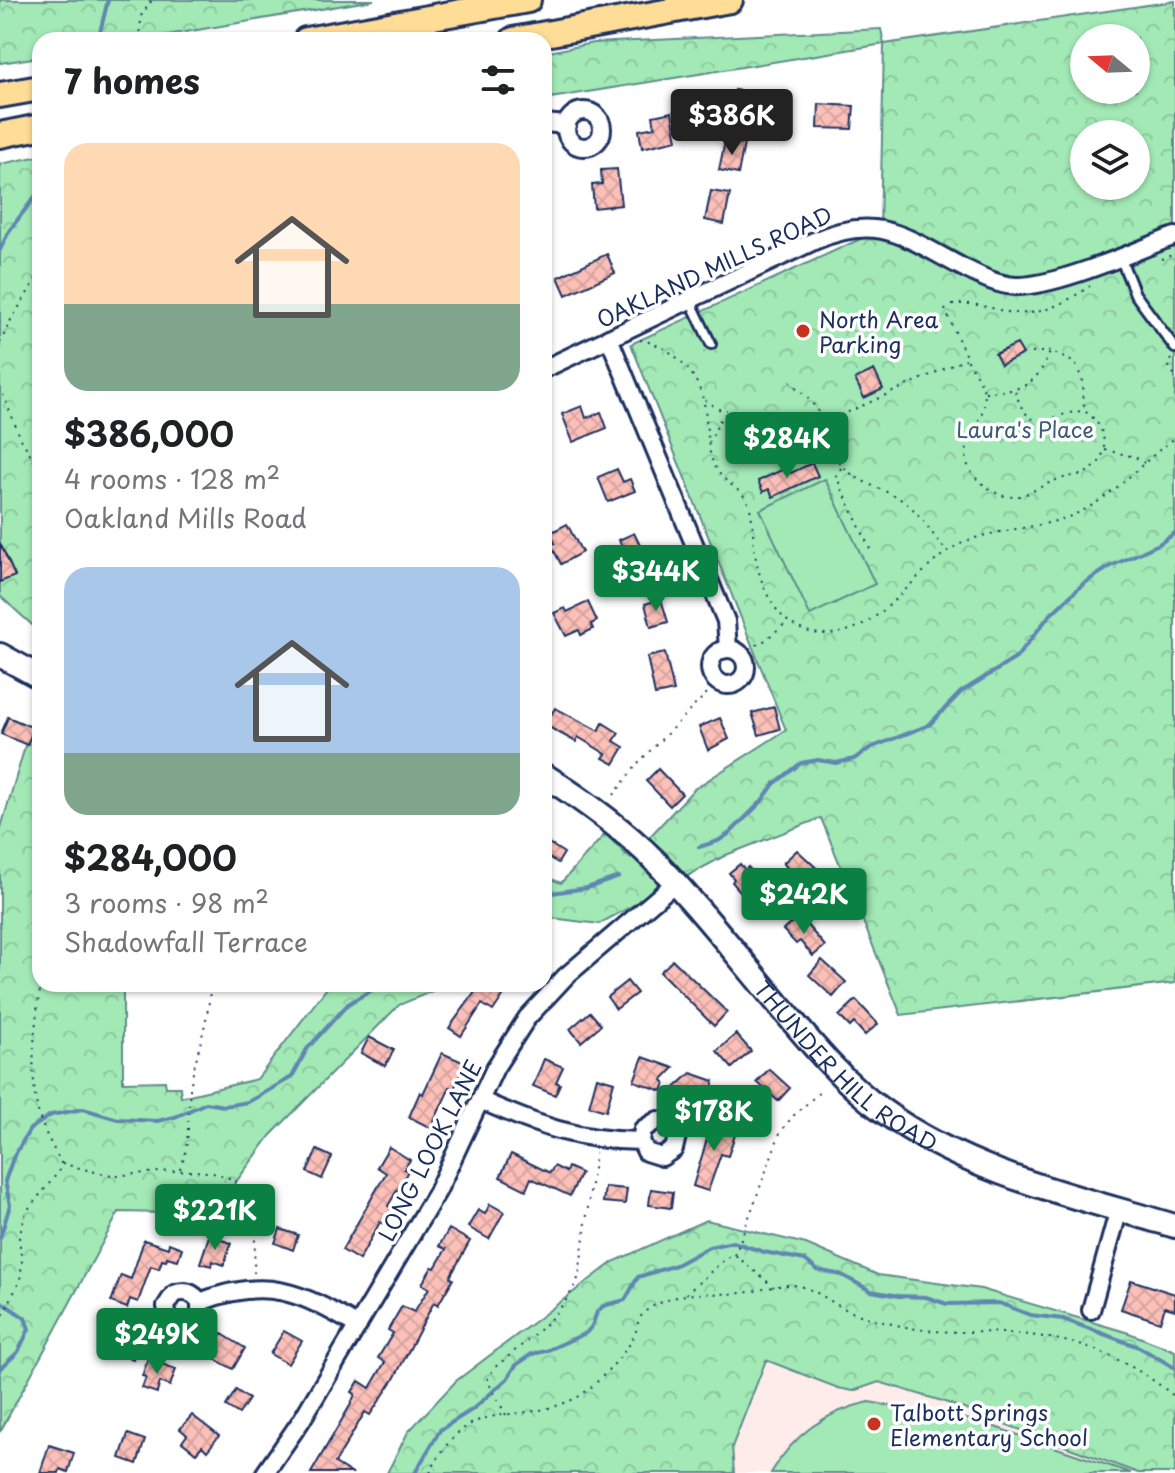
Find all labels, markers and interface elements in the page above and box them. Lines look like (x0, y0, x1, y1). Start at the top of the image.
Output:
north arrow (1070, 24, 1150, 104)
map controls (1070, 24, 1150, 200)
text: 7 homes (64, 54, 200, 106)
icon: filters (476, 58, 520, 102)
pin: $386K (676, 89, 788, 157)
text: $386K (689, 95, 775, 134)
button: layers (1070, 120, 1150, 200)
icon: home (220, 195, 364, 339)
street label: OAKLAND MILLS ROAD (591, 197, 837, 335)
place label: North Area Parking (819, 302, 938, 360)
marker: North Area Parking (794, 322, 812, 340)
text: $386,000 (64, 407, 234, 459)
pin: $284K (731, 412, 843, 480)
park label: Laura's Place (956, 412, 1094, 445)
text: $284K (743, 418, 831, 457)
text: 4 rooms · 128 m² (64, 459, 280, 498)
text: Oakland Mills Road (64, 498, 307, 537)
pin: $344K (600, 545, 712, 613)
text: $344K (612, 551, 700, 590)
icon: home (220, 619, 364, 763)
text: $284,000 (64, 831, 237, 883)
pin: $242K (748, 868, 860, 936)
text: $242K (760, 874, 848, 913)
text: 3 rooms · 98 m² (64, 883, 269, 922)
text: Shadowfall Terrace (64, 922, 308, 961)
street label: THUNDER HILL ROAD (748, 972, 944, 1158)
street label: LONG LOOK LANE (369, 1054, 489, 1246)
pin: $178K (658, 1085, 770, 1153)
text: $178K (675, 1091, 753, 1130)
pin: $221K (159, 1184, 271, 1252)
text: $221K (173, 1190, 257, 1229)
pin: $249K (101, 1308, 213, 1376)
text: $249K (114, 1314, 200, 1353)
place label: Talbott Springs Elementary School (890, 1395, 1088, 1453)
marker: Talbott Springs Elementary School (865, 1415, 883, 1433)

